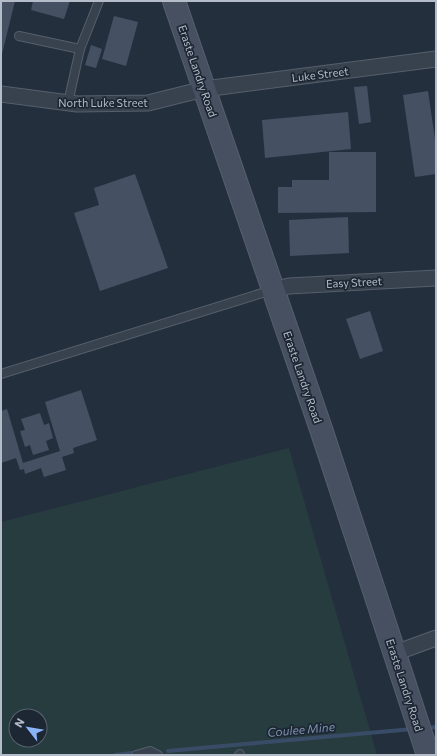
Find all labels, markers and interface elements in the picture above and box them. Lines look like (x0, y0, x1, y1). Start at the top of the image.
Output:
street label: Eraste Landry Road (176, 23, 220, 119)
street label: Luke Street (291, 64, 350, 84)
street label: North Luke Street (58, 96, 148, 109)
street label: Easy Street (326, 274, 383, 290)
street label: Eraste Landry Road (281, 329, 325, 425)
street label: Eraste Landry Road (384, 637, 426, 733)
north arrow (8, 708, 48, 748)
text: N (11, 716, 27, 729)
water label: Coulee Mine (267, 719, 336, 739)

